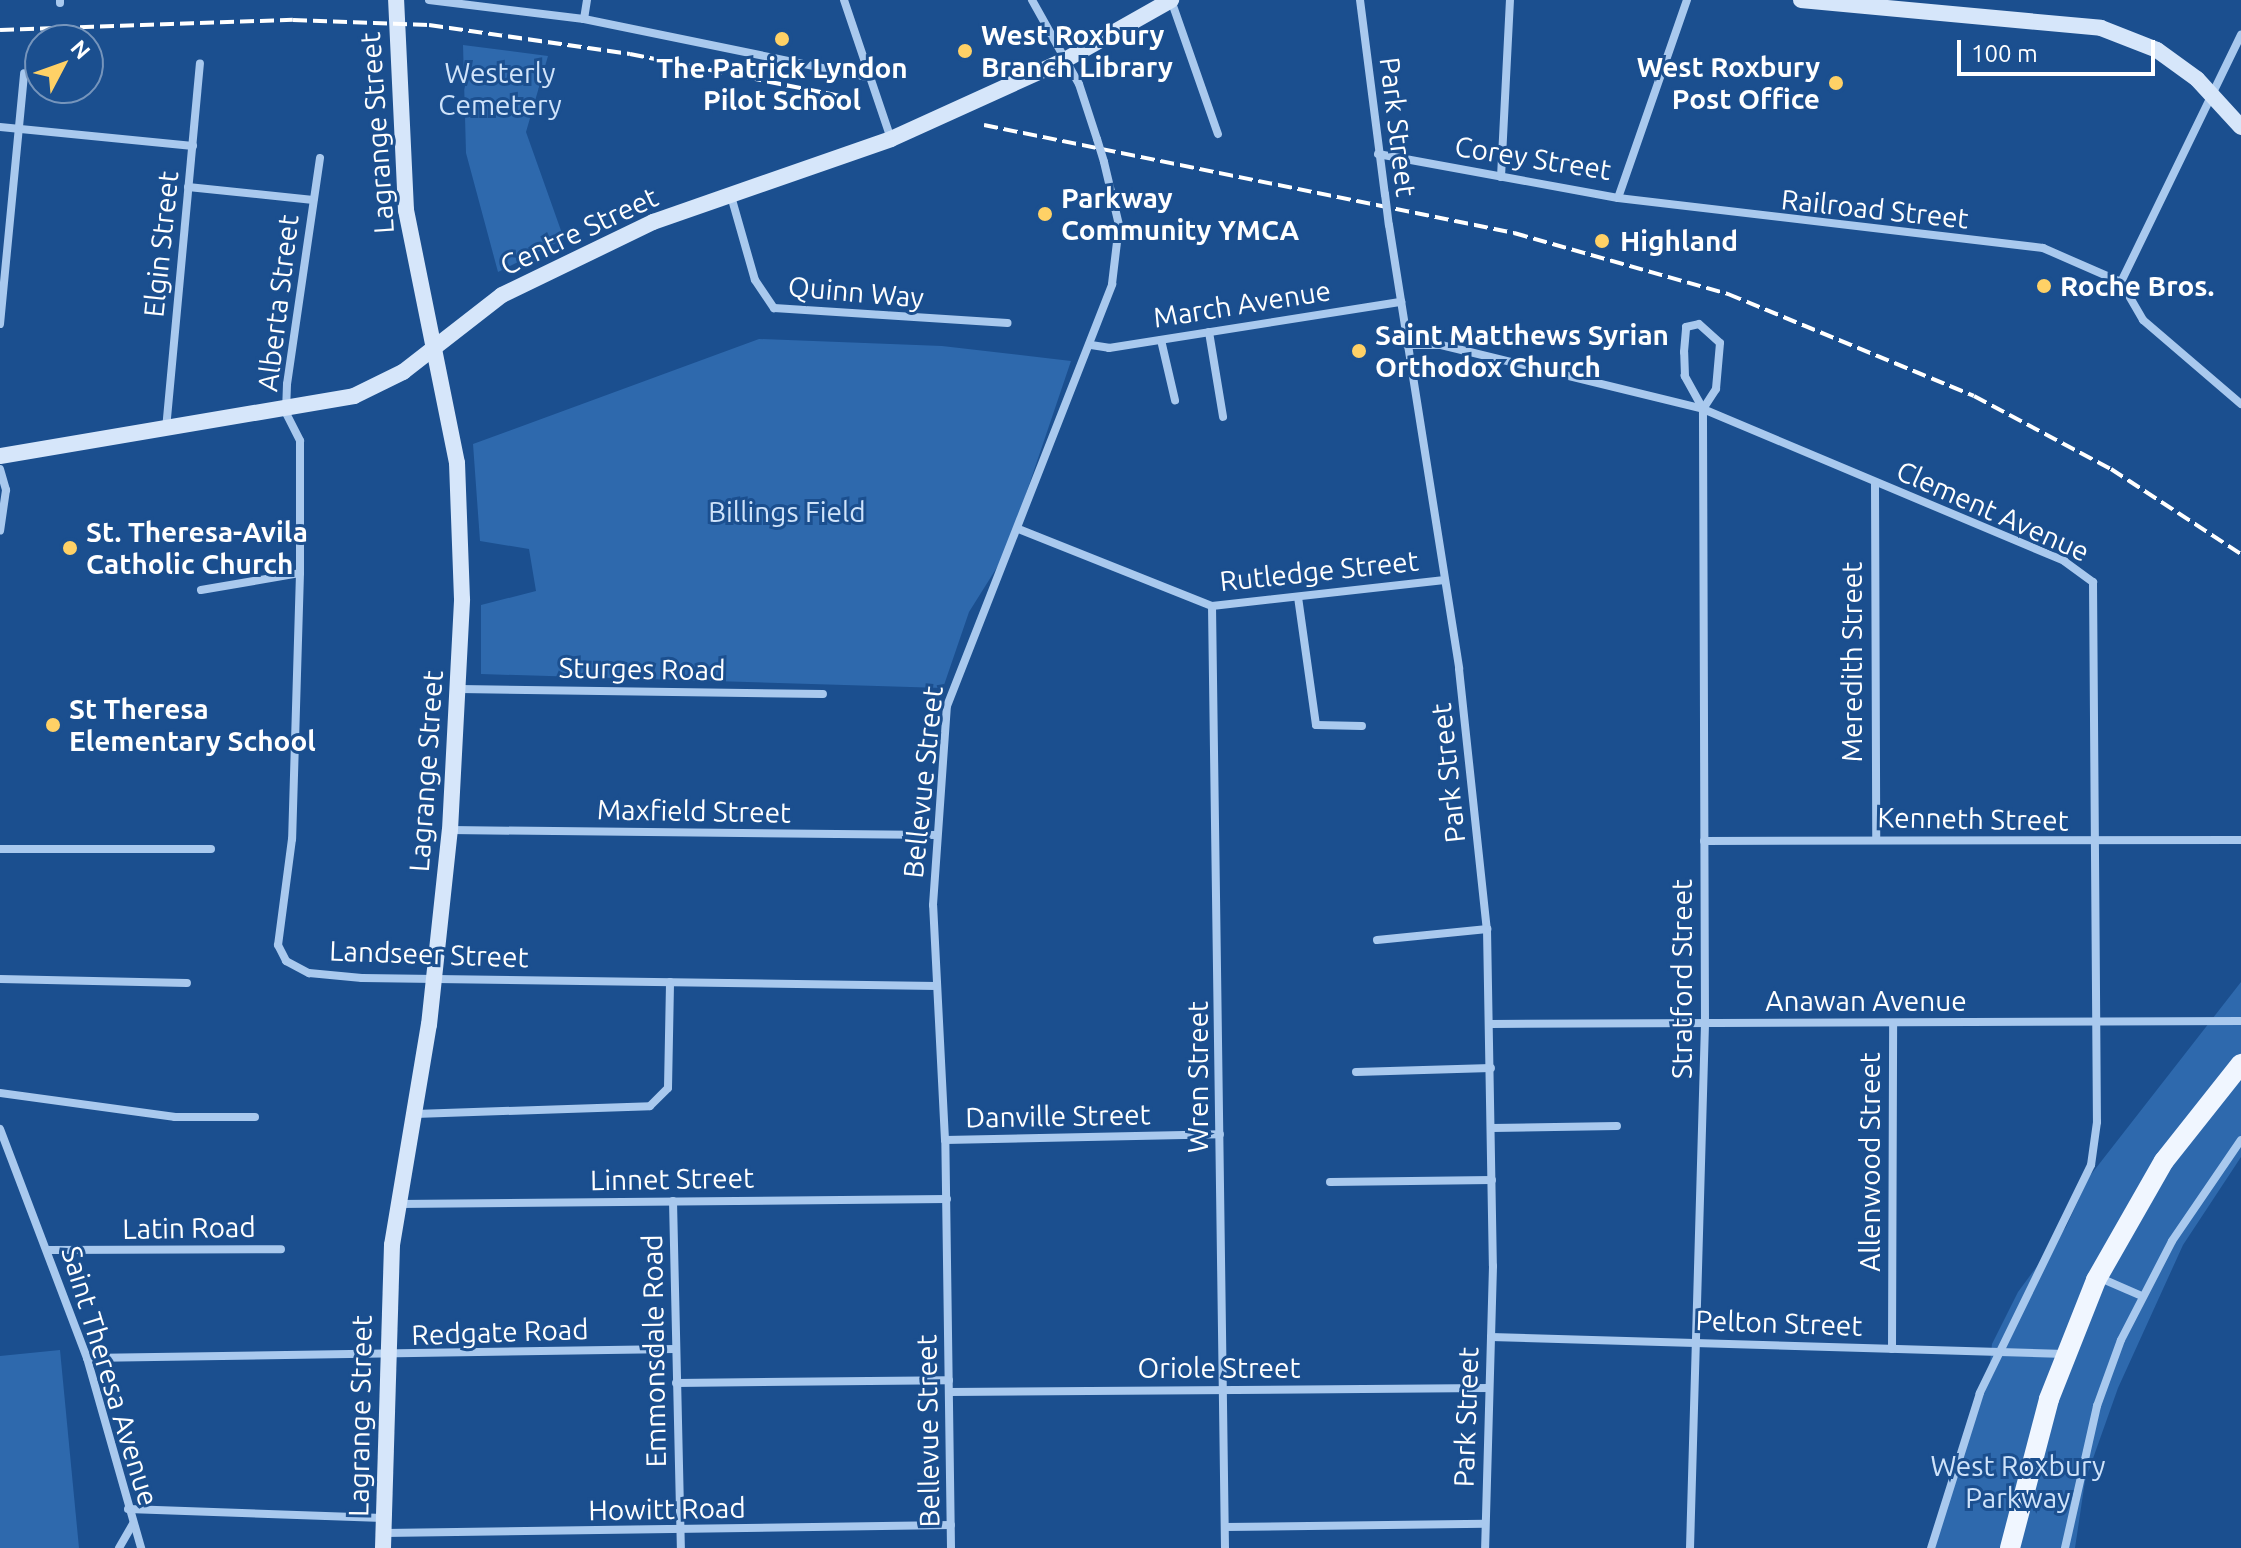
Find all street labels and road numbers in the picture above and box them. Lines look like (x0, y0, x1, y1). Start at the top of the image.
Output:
street label: Lagrange Street (353, 31, 401, 235)
street label: Park Street (1373, 55, 1423, 199)
street label: Corey Street (1453, 129, 1613, 187)
street label: Elgin Street (137, 169, 185, 319)
street label: Centre Street (495, 180, 663, 282)
street label: Railroad Street (1780, 182, 1970, 236)
street label: Alberta Street (250, 213, 306, 393)
street label: Quinn Way (787, 269, 925, 315)
street label: March Avenue (1151, 273, 1333, 335)
street label: Clement Avenue (1891, 453, 2095, 569)
street label: Rutledge Street (1218, 544, 1420, 598)
street label: Meredith Street (1835, 562, 1869, 762)
street label: Sturges Road (558, 651, 726, 687)
street label: Lagrange Street (402, 669, 450, 873)
street label: Bellevue Street (896, 684, 950, 880)
street label: Park Street (1424, 702, 1472, 844)
street label: Maxfield Street (597, 793, 791, 829)
street label: Kenneth Street (1877, 801, 2069, 837)
street label: Stratford Street (1665, 879, 1699, 1079)
street label: Landseer Street (329, 934, 529, 974)
street label: Anawan Avenue (1765, 984, 1967, 1018)
street label: Wren Street (1181, 1001, 1215, 1153)
street label: Allenwood Street (1853, 1052, 1887, 1272)
street label: Danville Street (965, 1098, 1151, 1134)
street label: Linnet Street (590, 1161, 754, 1197)
street label: Latin Road (122, 1210, 256, 1246)
street label: Emmonsdale Road (635, 1234, 673, 1468)
street label: Saint Theresa Avenue (55, 1242, 165, 1510)
street label: Pelton Street (1695, 1303, 1863, 1343)
street label: Redgate Road (411, 1312, 589, 1352)
street label: Lagrange Street (341, 1315, 379, 1517)
street label: Bellevue Street (910, 1334, 946, 1528)
street label: Park Street (1447, 1346, 1485, 1488)
street label: Oriole Street (1138, 1351, 1300, 1385)
street label: Howitt Road (588, 1491, 746, 1527)

